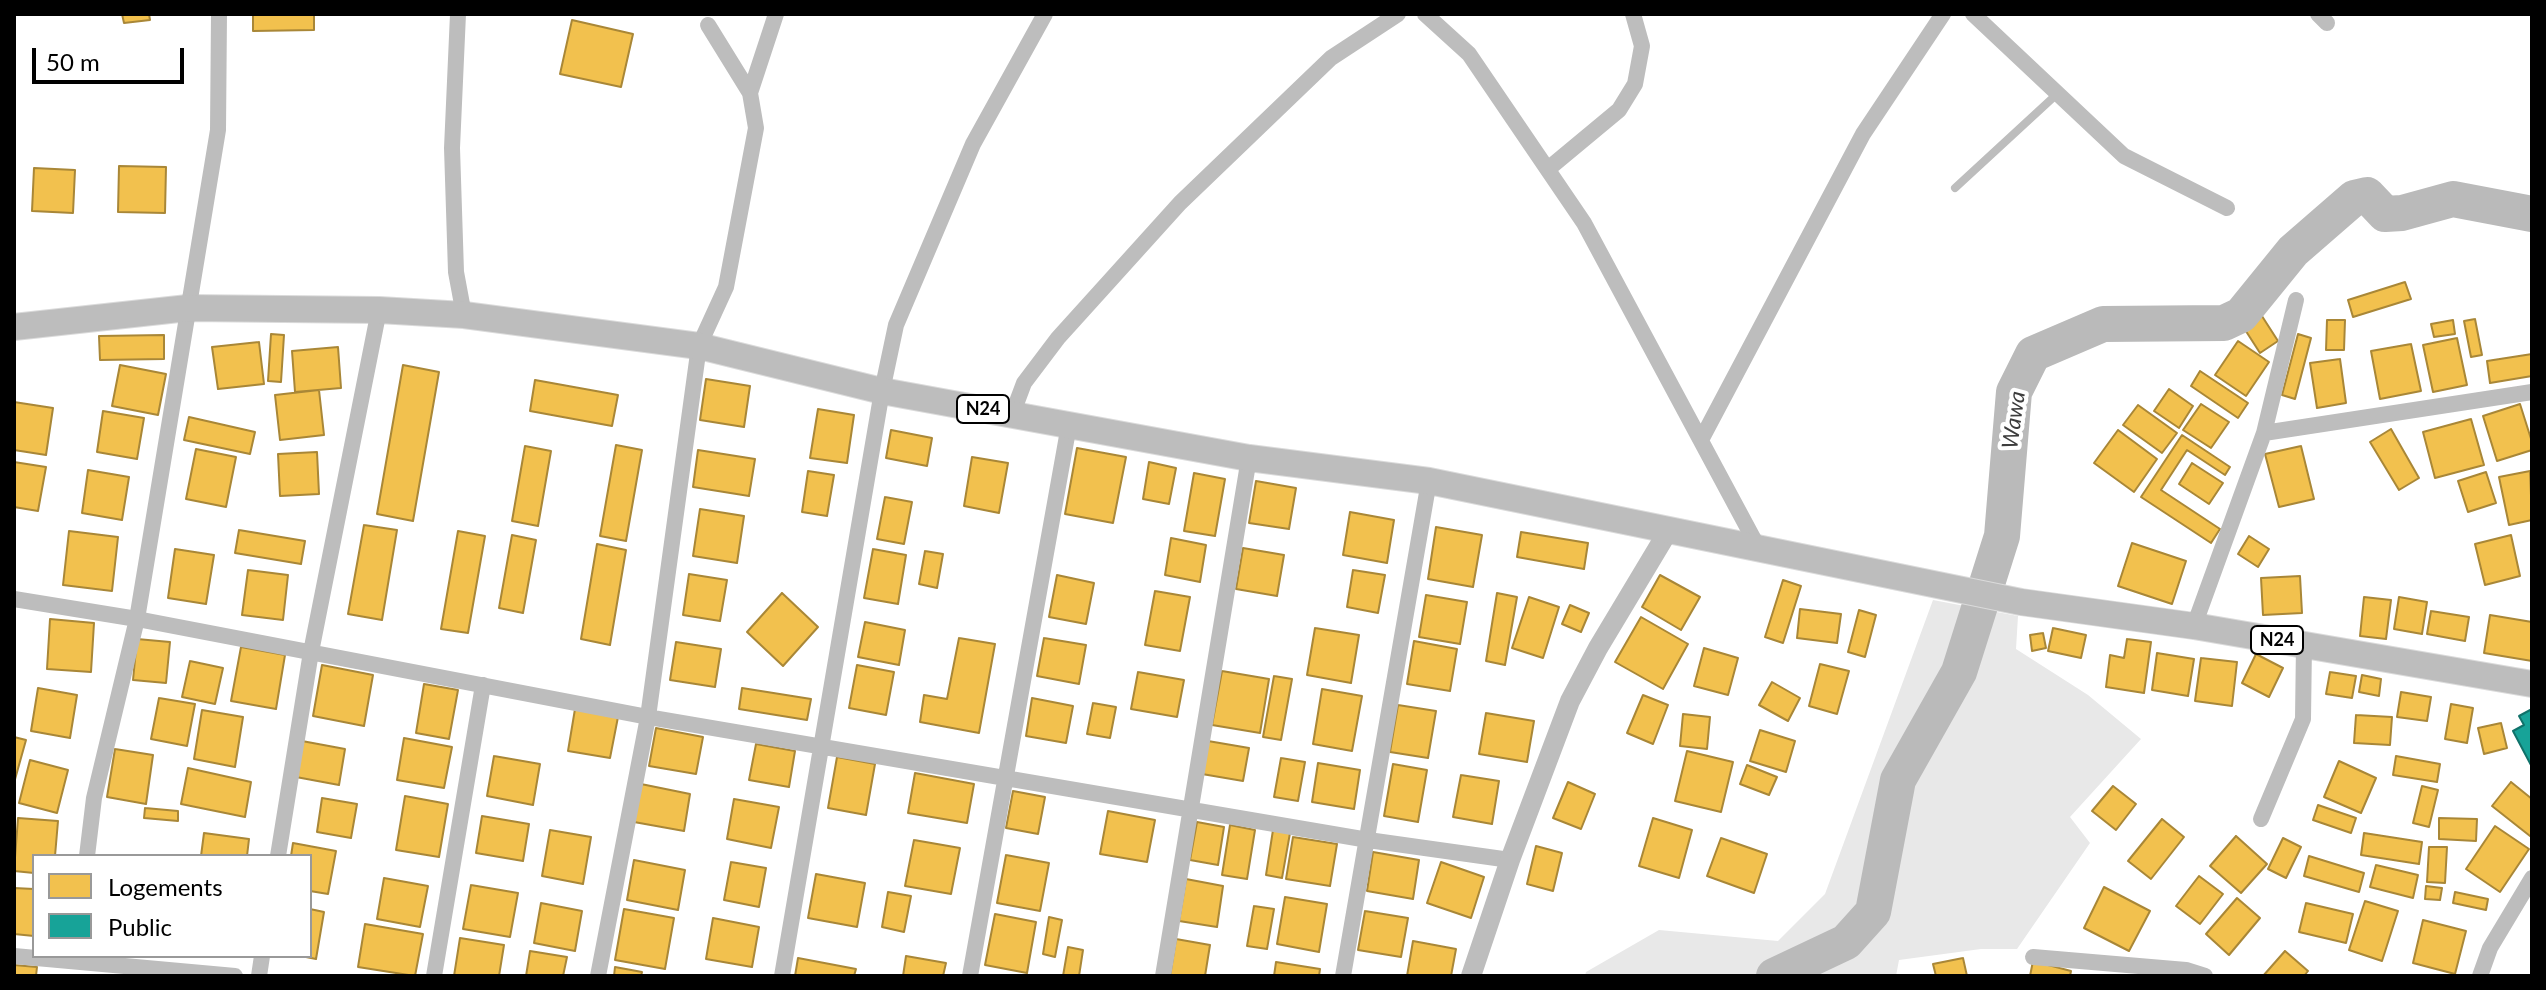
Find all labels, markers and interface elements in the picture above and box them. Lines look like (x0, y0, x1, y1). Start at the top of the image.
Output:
scale bar (36, 32, 188, 82)
text: 50 m (46, 47, 100, 76)
water label: Wawa (1997, 389, 2031, 451)
road number: N24 (957, 395, 1009, 423)
road number: N24 (2251, 626, 2303, 654)
legend (32, 854, 312, 958)
text: Logements (108, 872, 223, 901)
text: Public (108, 912, 172, 941)

